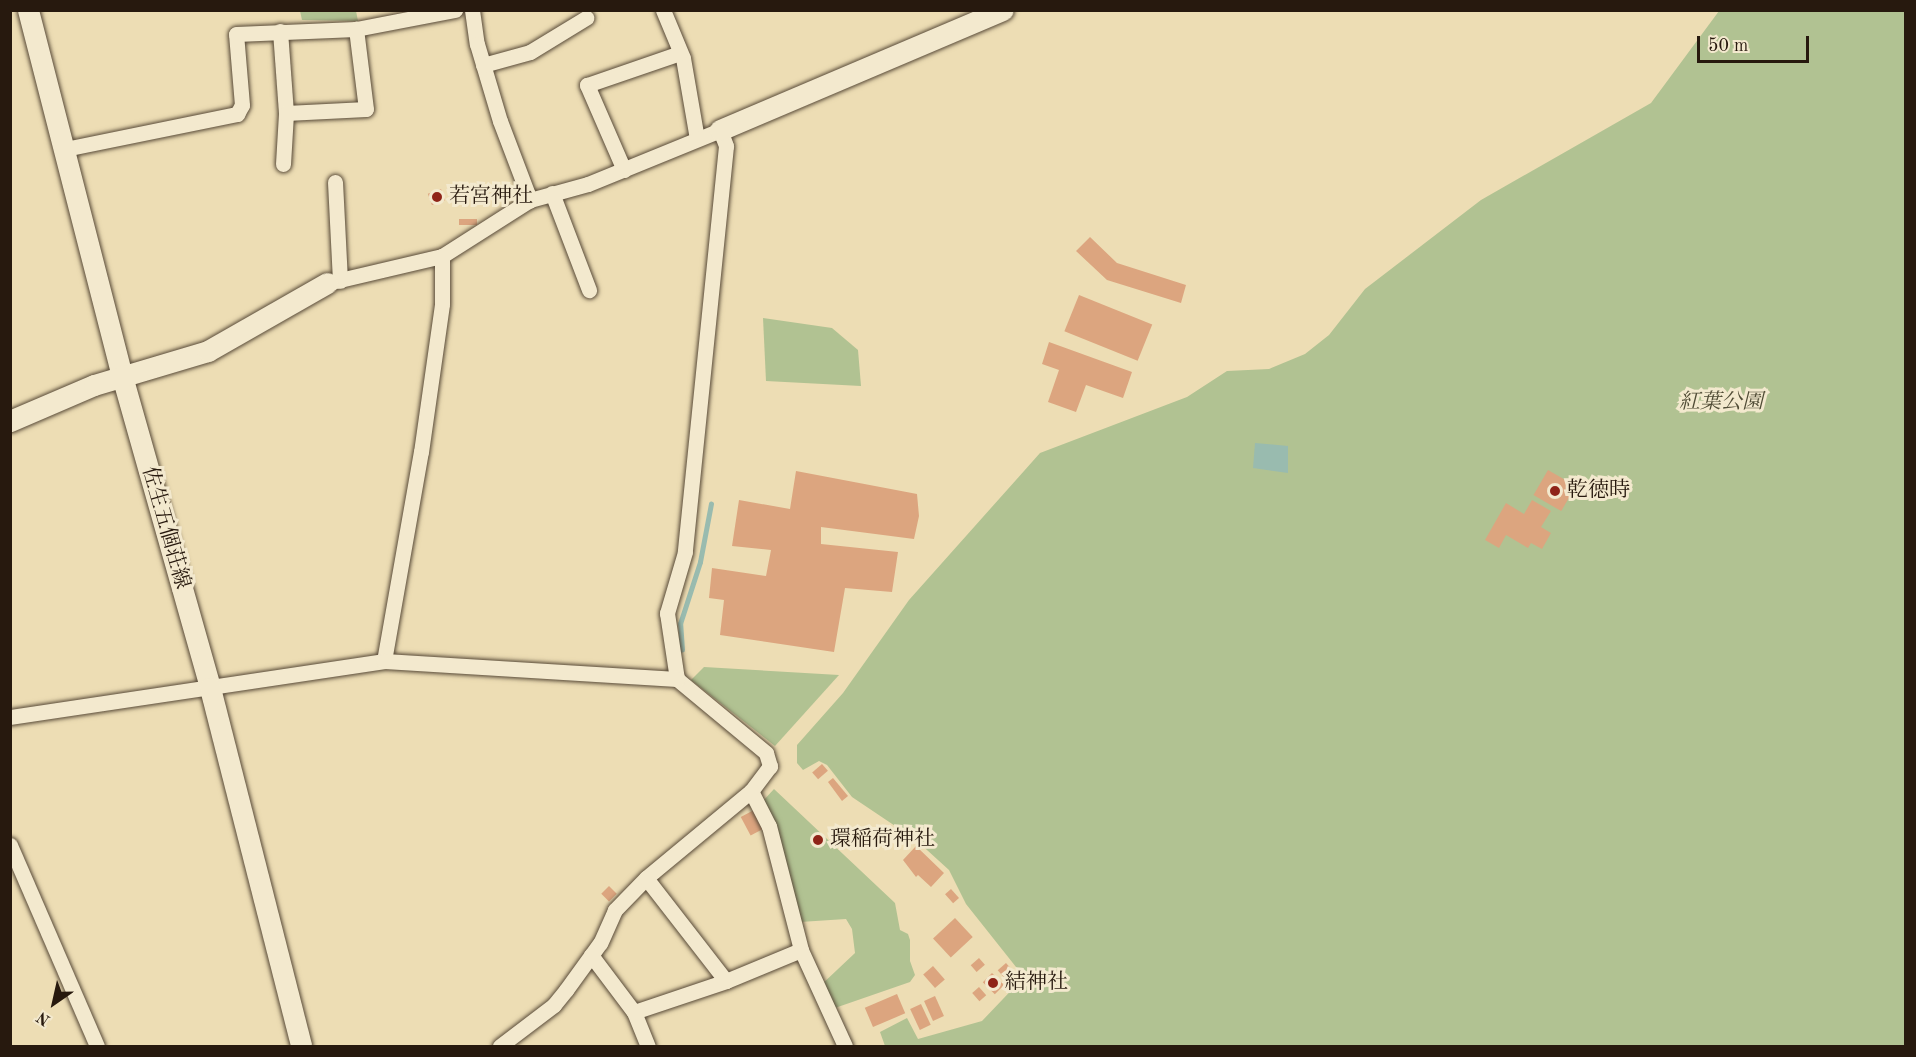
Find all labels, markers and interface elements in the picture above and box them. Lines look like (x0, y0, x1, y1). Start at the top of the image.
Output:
scale bar (1700, 24, 1812, 62)
text: 50 m (1708, 37, 1748, 55)
place label: 若宮神社 (449, 184, 533, 210)
marker: 若宮神社 (430, 190, 444, 204)
park label: 紅葉公園 (1679, 390, 1763, 416)
street label: 佐生五個荘線 (136, 464, 194, 592)
place label: 乾徳時 (1567, 478, 1630, 504)
marker: 乾徳時 (1548, 484, 1562, 498)
place label: 環稲荷神社 (830, 827, 935, 853)
marker: 環稲荷神社 (811, 833, 825, 847)
place label: 結神社 (1005, 970, 1068, 996)
north arrow (24, 973, 84, 1033)
marker: 結神社 (986, 976, 1000, 990)
text: N (34, 1008, 53, 1028)

